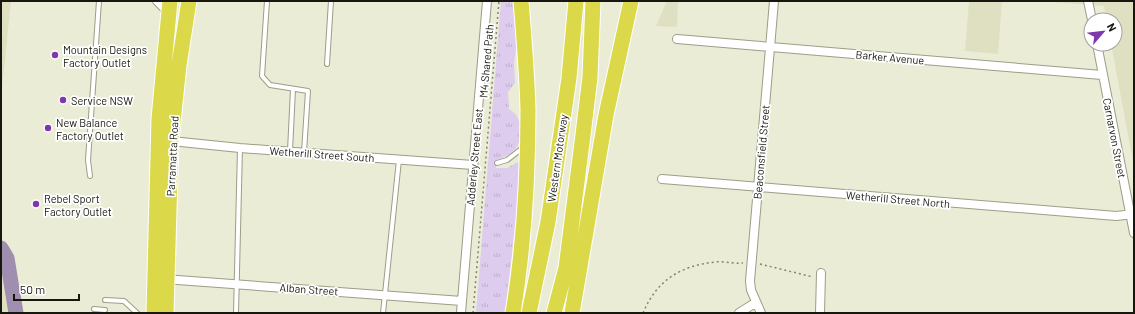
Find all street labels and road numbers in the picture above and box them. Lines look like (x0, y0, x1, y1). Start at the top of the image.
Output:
street label: M4 Shared Path (476, 23, 496, 98)
street label: Barker Avenue (855, 48, 925, 66)
street label: Carnarvon Street (1101, 97, 1129, 179)
street label: Beaconsfield Street (750, 104, 772, 200)
street label: Adderley Street East (463, 108, 485, 206)
street label: Western Motorway (544, 113, 570, 203)
street label: Parramatta Road (163, 115, 181, 197)
street label: Wetherill Street South (269, 144, 375, 164)
street label: Wetherill Street North (845, 188, 951, 210)
street label: Alban Street (279, 280, 339, 298)

